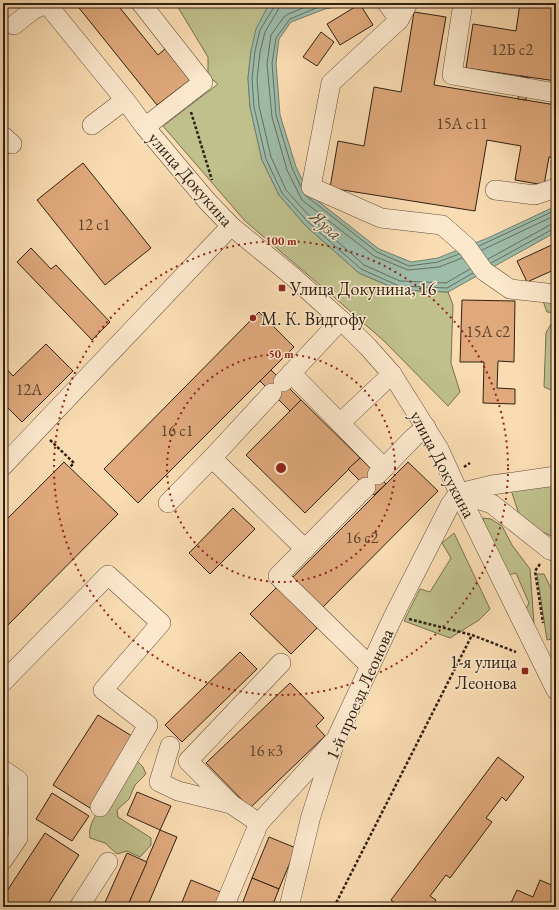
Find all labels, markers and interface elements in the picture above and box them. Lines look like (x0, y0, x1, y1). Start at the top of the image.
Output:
house number: 12Б с2 (491, 39, 533, 60)
house number: 15А с11 (436, 113, 488, 134)
street label: улица Докукина (143, 127, 239, 232)
water label: Яуза (303, 203, 347, 246)
house number: 12 с1 (78, 214, 110, 235)
text: 100 m (265, 233, 297, 249)
place label: Улица Докунина, 16 (289, 277, 437, 300)
marker: Улица Докунина, 16 (277, 283, 287, 293)
place label: М. К. Видгофу (261, 307, 366, 330)
marker: М. К. Видгофу (248, 313, 258, 323)
house number: 15А с2 (466, 321, 510, 342)
text: 50 m (268, 346, 294, 362)
house number: 12А (16, 379, 43, 400)
street label: улица Докукина (405, 406, 481, 522)
house number: 16 с1 (161, 420, 193, 441)
centre of rings (274, 461, 288, 475)
house number: 16 с2 (346, 527, 379, 548)
street label: 1-й проезд Леонова (320, 624, 399, 763)
place label: 1-я улица Леонова (450, 650, 518, 694)
marker: 1-я улица Леонова (520, 666, 530, 676)
house number: 16 к3 (249, 740, 283, 761)

